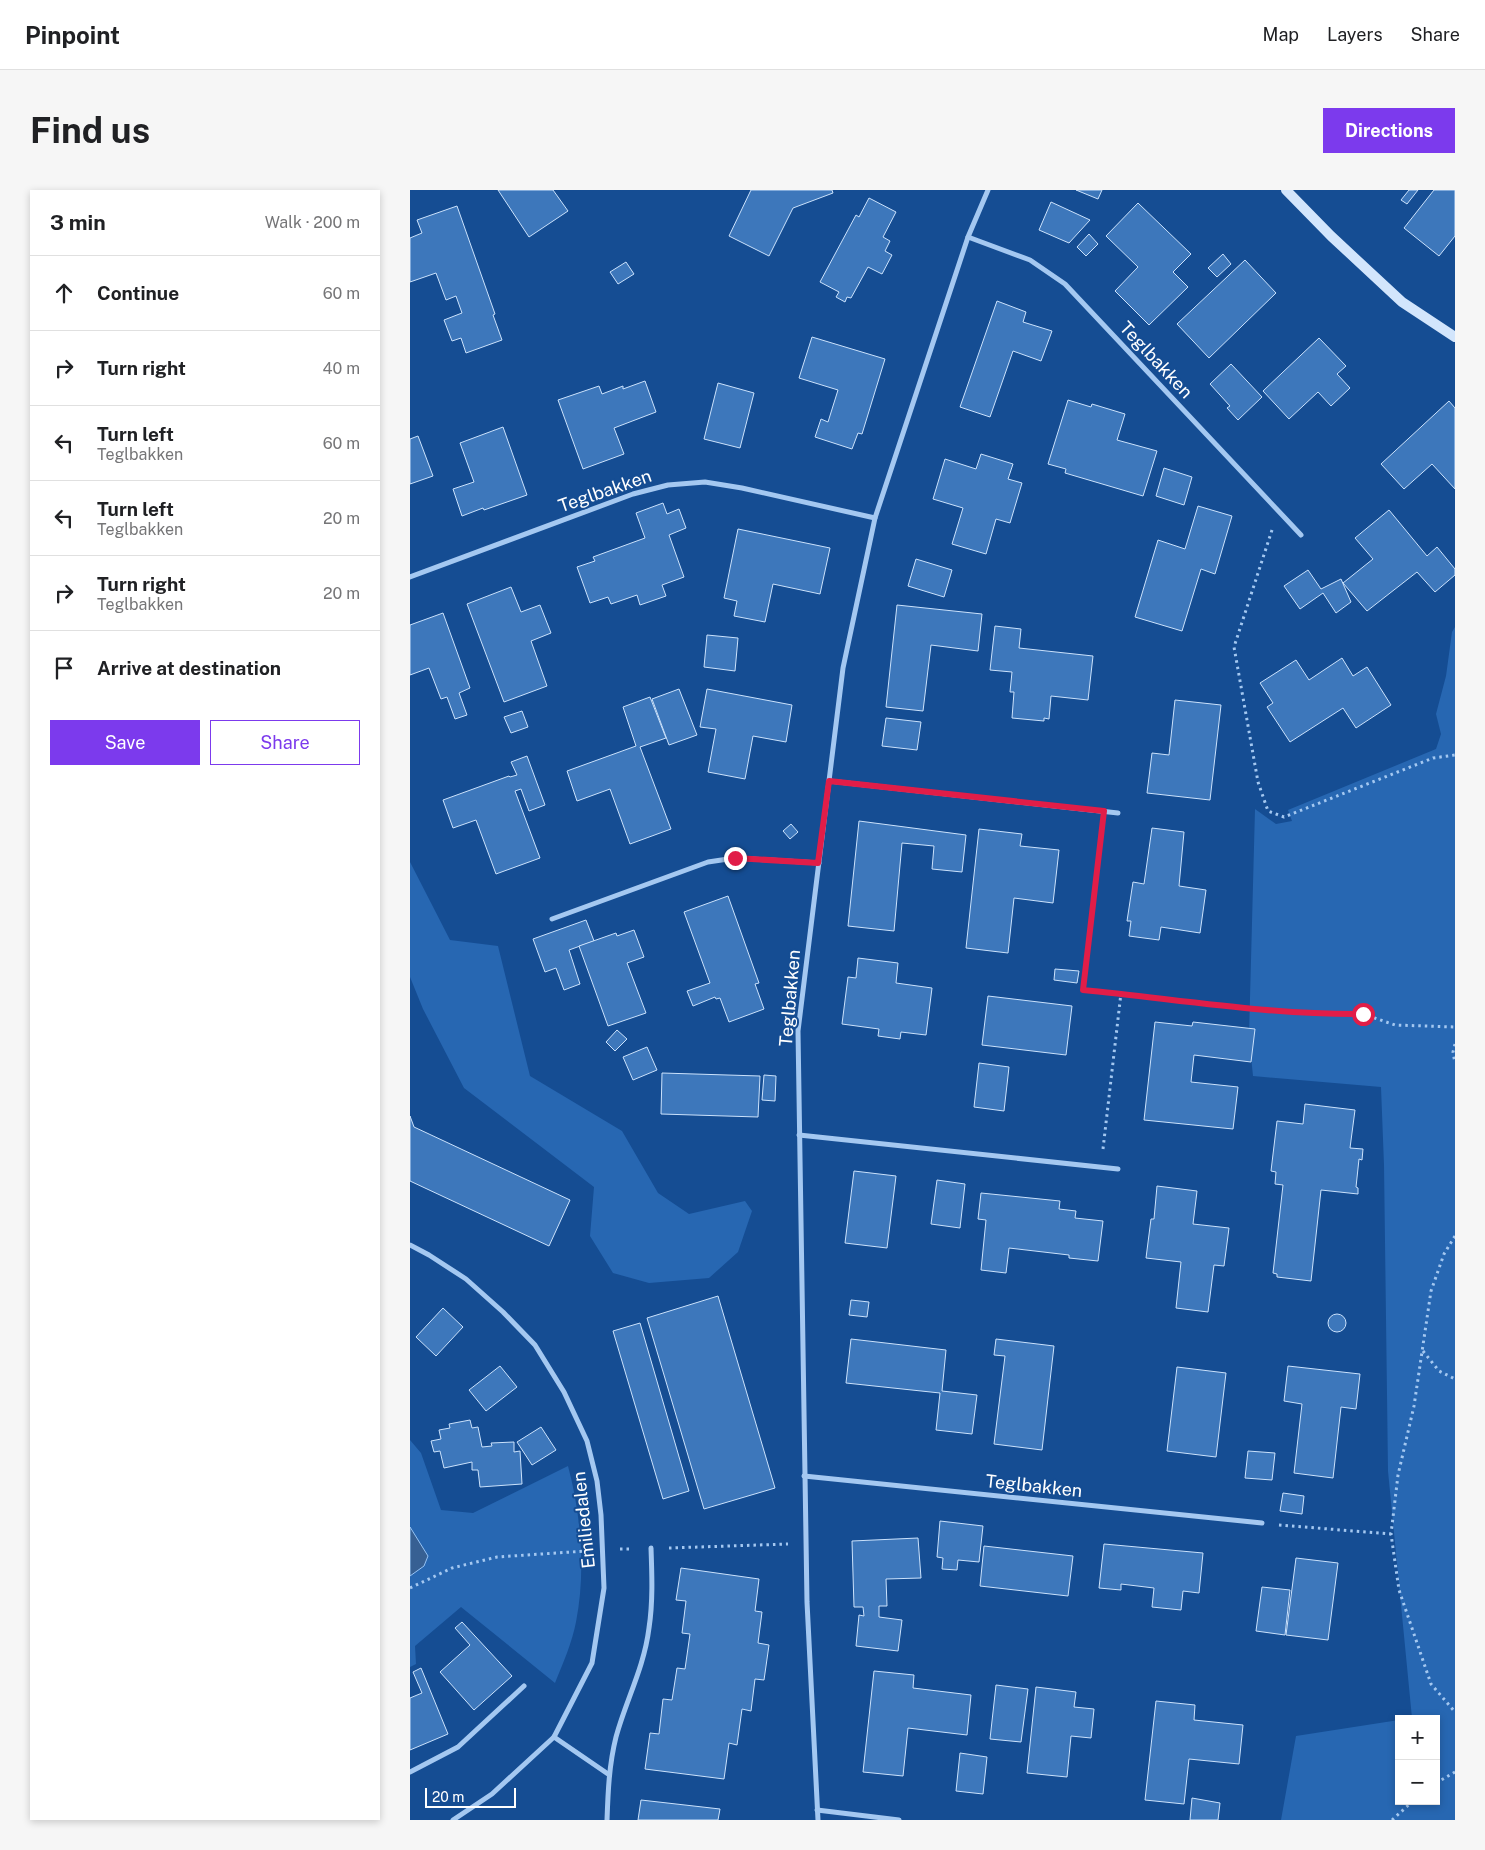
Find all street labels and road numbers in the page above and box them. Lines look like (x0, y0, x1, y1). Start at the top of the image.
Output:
street label: Teglbakken (1116, 317, 1197, 402)
street label: Teglbakken (556, 465, 654, 516)
street label: Teglbakken (775, 949, 804, 1047)
street label: Teglbakken (985, 1470, 1083, 1501)
street label: Emiliedalen (568, 1471, 599, 1570)

